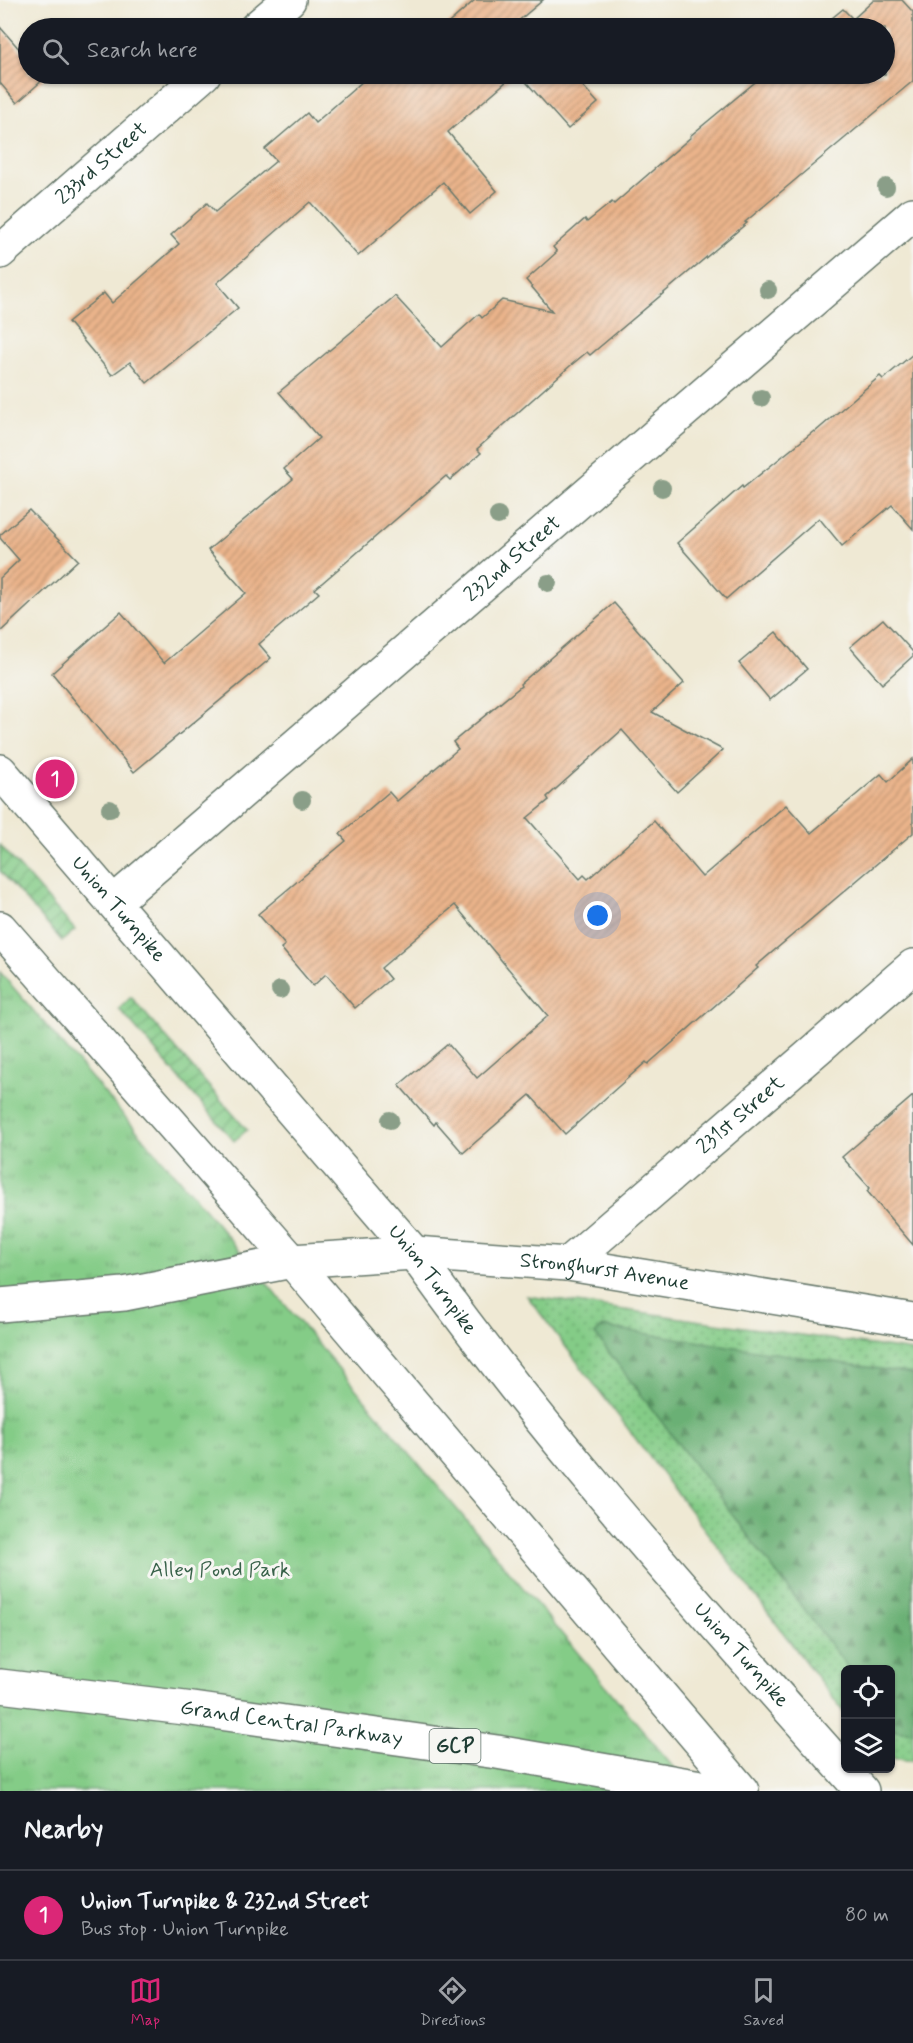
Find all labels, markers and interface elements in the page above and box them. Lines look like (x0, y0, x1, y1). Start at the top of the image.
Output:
search box (18, 18, 895, 84)
icon: search (39, 35, 72, 68)
text: Search here (87, 37, 198, 65)
street label: 233rd Street (50, 115, 154, 211)
street label: 232nd Street (458, 509, 567, 608)
pin: 1 (36, 756, 74, 802)
street label: Union Turnpike (65, 850, 172, 968)
your location (583, 901, 612, 930)
street label: 231st Street (691, 1069, 791, 1161)
street label: Union Turnpike (381, 1218, 484, 1341)
street label: Stronghurst Avenue (519, 1247, 692, 1298)
park label: Alley Pond Park (150, 1556, 290, 1584)
street label: Union Turnpike (687, 1596, 796, 1714)
map controls (841, 1665, 895, 1773)
button: locate (841, 1665, 895, 1719)
street label: Grand Central Parkway (179, 1693, 405, 1753)
button: layers (841, 1719, 895, 1773)
road number: GCP (430, 1729, 480, 1763)
text: Nearby (24, 1813, 103, 1847)
text: Union Turnpike & 232nd Street (81, 1888, 369, 1916)
text: 1 (39, 1902, 48, 1929)
text: 80 m (845, 1902, 889, 1929)
text: Bus stop · Union Turnpike (81, 1916, 289, 1943)
tab: Map (129, 1974, 162, 2031)
tab: Directions (420, 1974, 486, 2031)
tab: Saved (744, 1974, 784, 2031)

